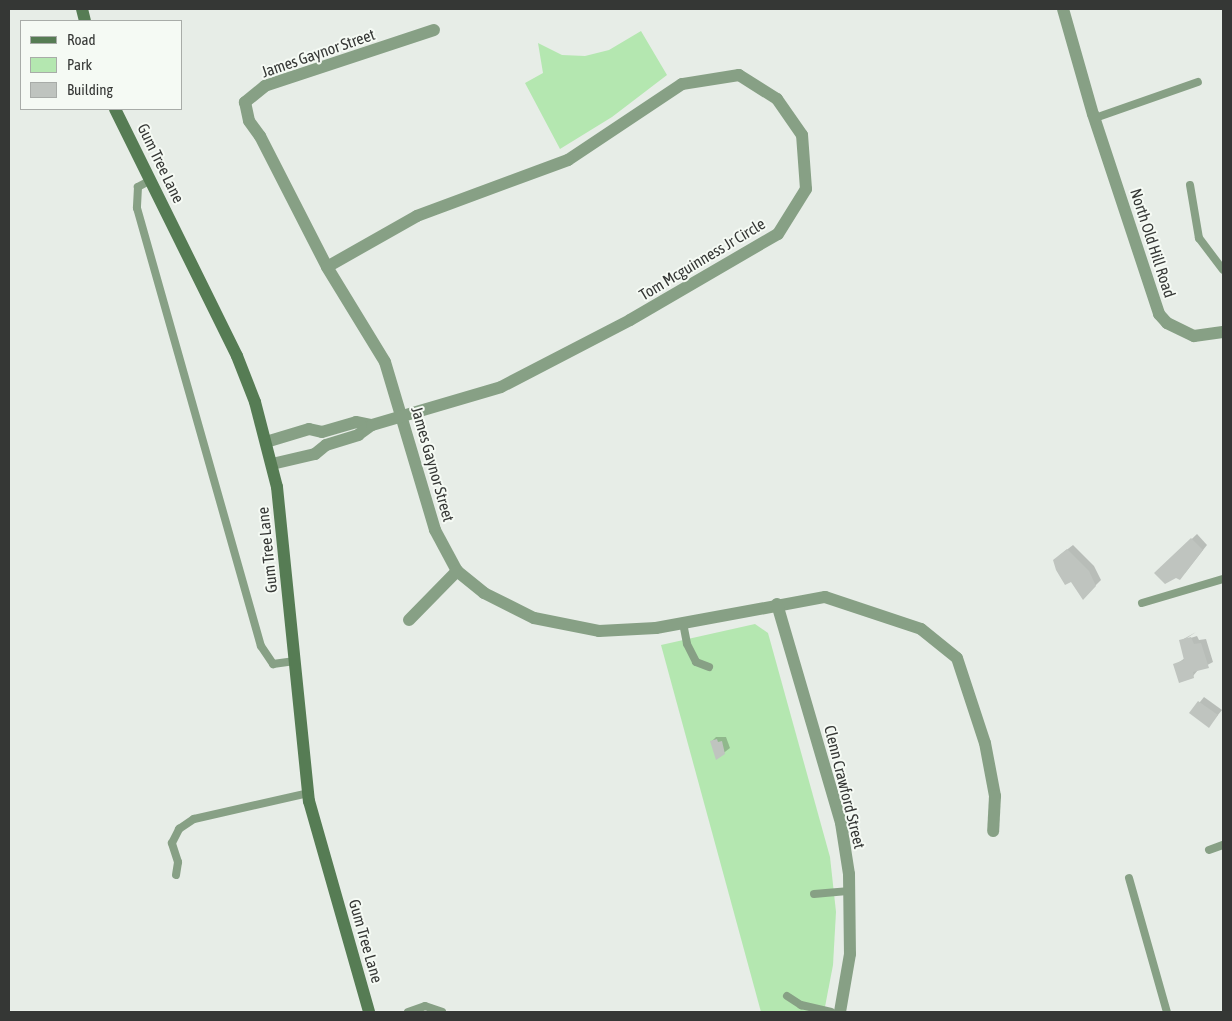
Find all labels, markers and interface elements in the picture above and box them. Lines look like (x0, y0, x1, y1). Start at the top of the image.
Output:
legend (20, 20, 182, 110)
street label: James Gaynor Street (259, 25, 377, 81)
text: Road (67, 31, 96, 48)
text: Park (67, 56, 92, 73)
text: Building (67, 81, 113, 98)
street label: Gum Tree Lane (134, 120, 188, 206)
street label: North Old Hill Road (1126, 186, 1180, 300)
street label: Tom Mcguinness Jr Circle (636, 214, 768, 304)
street label: James Gaynor Street (407, 404, 459, 524)
street label: Gum Tree Lane (253, 506, 281, 594)
street label: Clenn Crawford Street (820, 723, 870, 851)
street label: Gum Tree Lane (345, 897, 387, 985)

